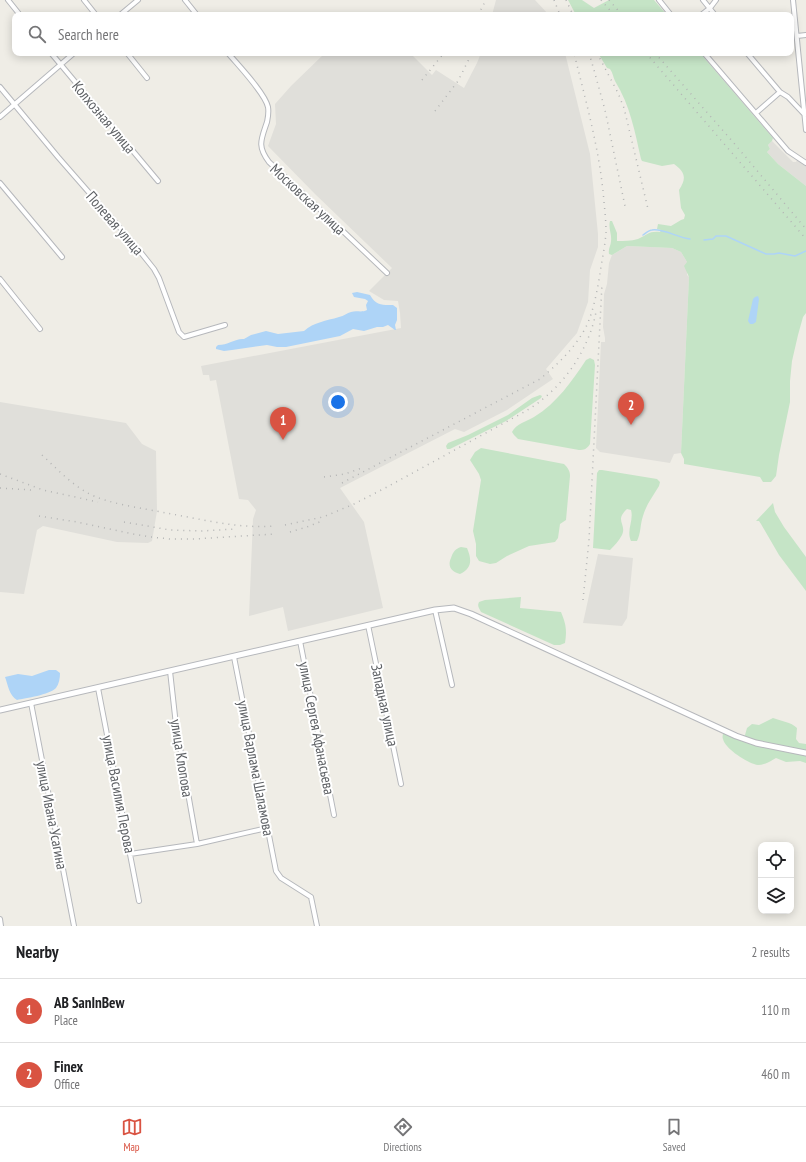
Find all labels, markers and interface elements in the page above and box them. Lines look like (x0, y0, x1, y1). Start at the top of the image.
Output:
search box (12, 12, 794, 56)
icon: search (26, 23, 48, 45)
text: Search here (58, 25, 119, 44)
street label: Колхозная улица (68, 77, 140, 157)
street label: Московская улица (266, 159, 350, 239)
street label: Полевая улица (82, 187, 148, 259)
your location (328, 392, 348, 412)
pin: 2 (618, 392, 644, 425)
pin: 1 (270, 407, 296, 440)
street label: улица Сергея Афанасьева (295, 660, 339, 796)
street label: Западная улица (367, 662, 403, 748)
street label: улица Варлама Шаламова (234, 699, 278, 837)
street label: улица Клопова (166, 718, 198, 798)
street label: улица Василия Перова (98, 733, 140, 855)
street label: улица Ивана Усагина (32, 759, 72, 871)
map controls (758, 842, 794, 914)
button: locate (758, 842, 794, 878)
button: layers (758, 878, 794, 914)
text: Nearby (16, 941, 59, 963)
text: 2 results (751, 944, 790, 961)
text: AB SanInBew (54, 993, 124, 1012)
text: 1 (26, 1002, 32, 1019)
text: 110 m (761, 1002, 790, 1019)
text: Place (54, 1012, 78, 1029)
text: Finex (54, 1057, 83, 1076)
text: 2 (26, 1066, 32, 1083)
text: 460 m (761, 1066, 790, 1083)
text: Office (54, 1076, 80, 1093)
tab: Map (121, 1116, 143, 1154)
tab: Directions (384, 1116, 422, 1154)
tab: Saved (663, 1116, 685, 1154)

